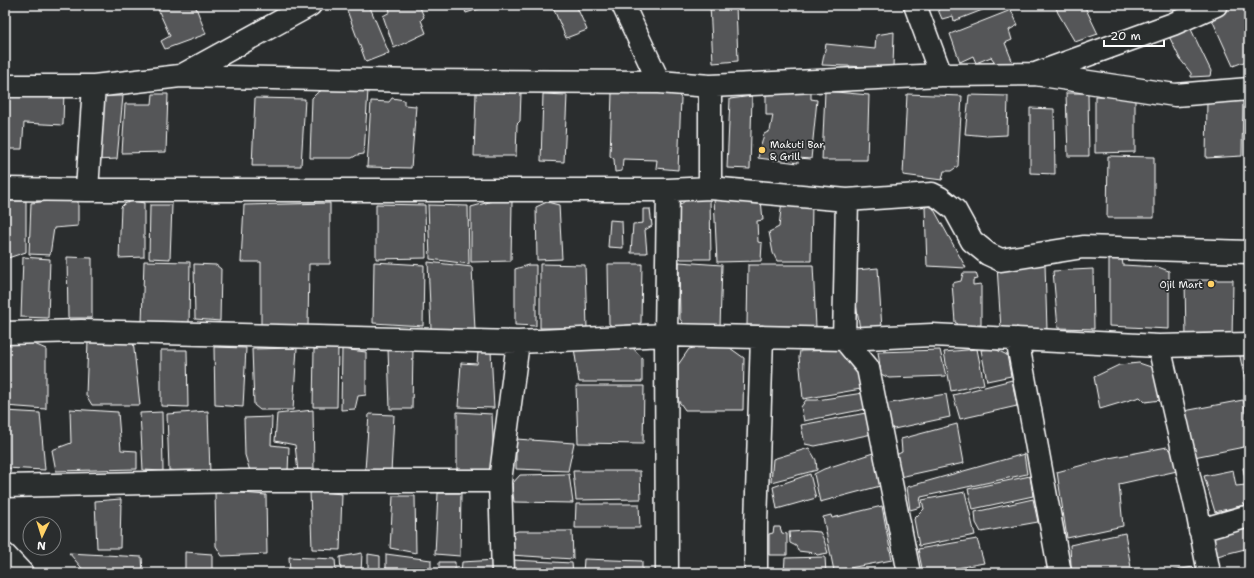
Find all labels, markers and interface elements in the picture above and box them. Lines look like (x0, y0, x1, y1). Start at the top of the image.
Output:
scale bar (1104, 22, 1164, 48)
text: 20 m (1110, 28, 1141, 44)
place label: Makuti Bar & Grill (770, 138, 824, 163)
marker: Makuti Bar & Grill (757, 145, 767, 155)
place label: Ojil Mart (1159, 278, 1203, 291)
marker: Ojil Mart (1206, 279, 1216, 289)
north arrow (22, 516, 62, 556)
text: N (36, 538, 46, 553)

